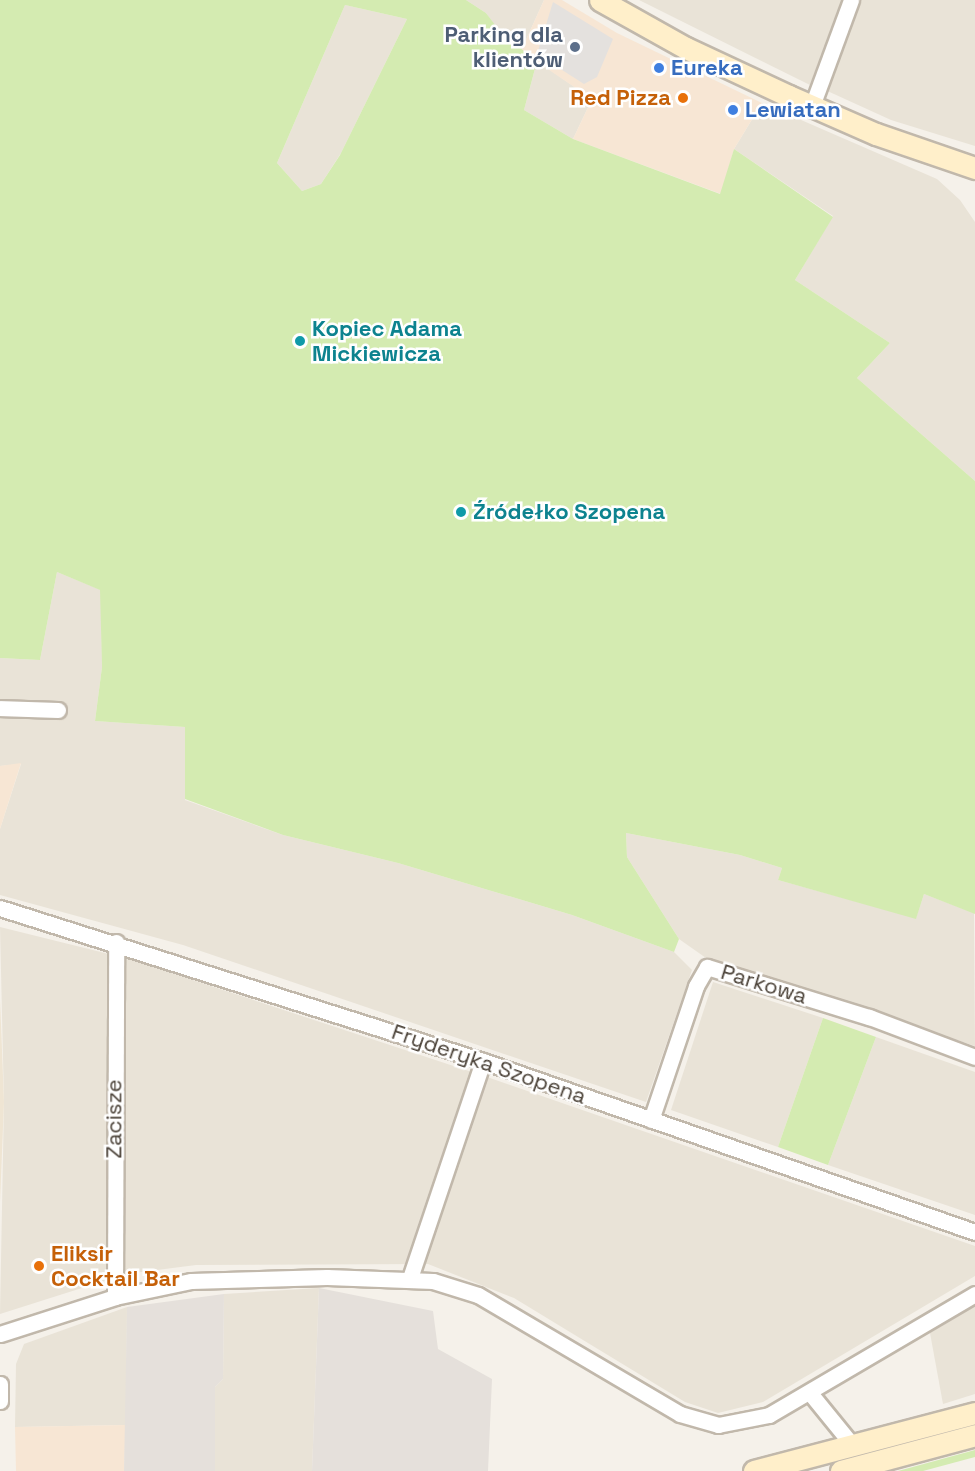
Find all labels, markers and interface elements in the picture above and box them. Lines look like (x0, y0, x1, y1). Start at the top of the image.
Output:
place label: Parking dla klientów (444, 21, 563, 72)
marker: Parking dla klientów (568, 40, 582, 54)
place label: Eureka (671, 55, 743, 81)
marker: Eureka (652, 61, 666, 75)
place label: Red Pizza (570, 85, 671, 111)
marker: Red Pizza (676, 91, 690, 105)
place label: Lewiatan (745, 97, 841, 123)
marker: Lewiatan (726, 103, 740, 117)
place label: Kopiec Adama Mickiewicza (312, 315, 462, 366)
marker: Kopiec Adama Mickiewicza (293, 334, 307, 348)
place label: Źródełko Szopena (473, 499, 665, 525)
marker: Źródełko Szopena (454, 505, 468, 519)
street label: Parkowa (718, 958, 810, 1010)
street label: Fryderyka Szopena (388, 1018, 590, 1110)
street label: Zacisze (101, 1079, 127, 1159)
place label: Eliksir Cocktail Bar (51, 1240, 180, 1292)
marker: Eliksir Cocktail Bar (32, 1259, 46, 1273)

